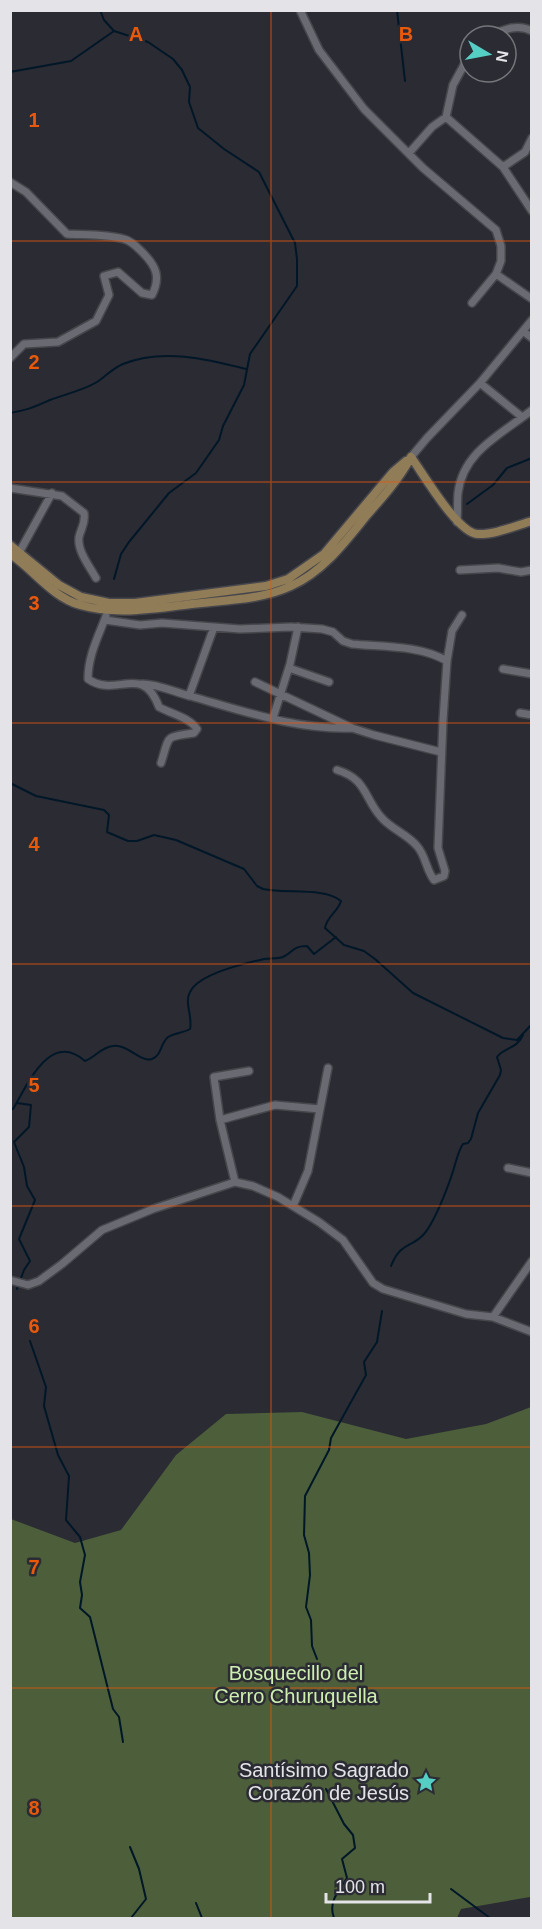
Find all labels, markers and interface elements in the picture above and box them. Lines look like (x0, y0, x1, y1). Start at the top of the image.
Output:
text: A (129, 23, 143, 45)
text: B (399, 23, 413, 45)
north arrow (458, 24, 518, 84)
text: N (493, 49, 512, 64)
text: 1 (28, 109, 40, 131)
text: 2 (28, 351, 40, 373)
text: 3 (28, 592, 40, 614)
text: 4 (28, 833, 40, 855)
text: 5 (28, 1074, 40, 1096)
text: 6 (28, 1315, 40, 1337)
text: 7 (28, 1556, 40, 1578)
park label: Bosquecillo del Cerro Churuquella (214, 1662, 379, 1707)
place label: Santísimo Sagrado Corazón de Jesús (239, 1759, 409, 1804)
place icon: Santísimo Sagrado Corazón de Jesús (414, 1770, 438, 1794)
text: 8 (28, 1797, 40, 1819)
scale bar (326, 1866, 430, 1904)
text: 100 m (335, 1877, 385, 1897)

